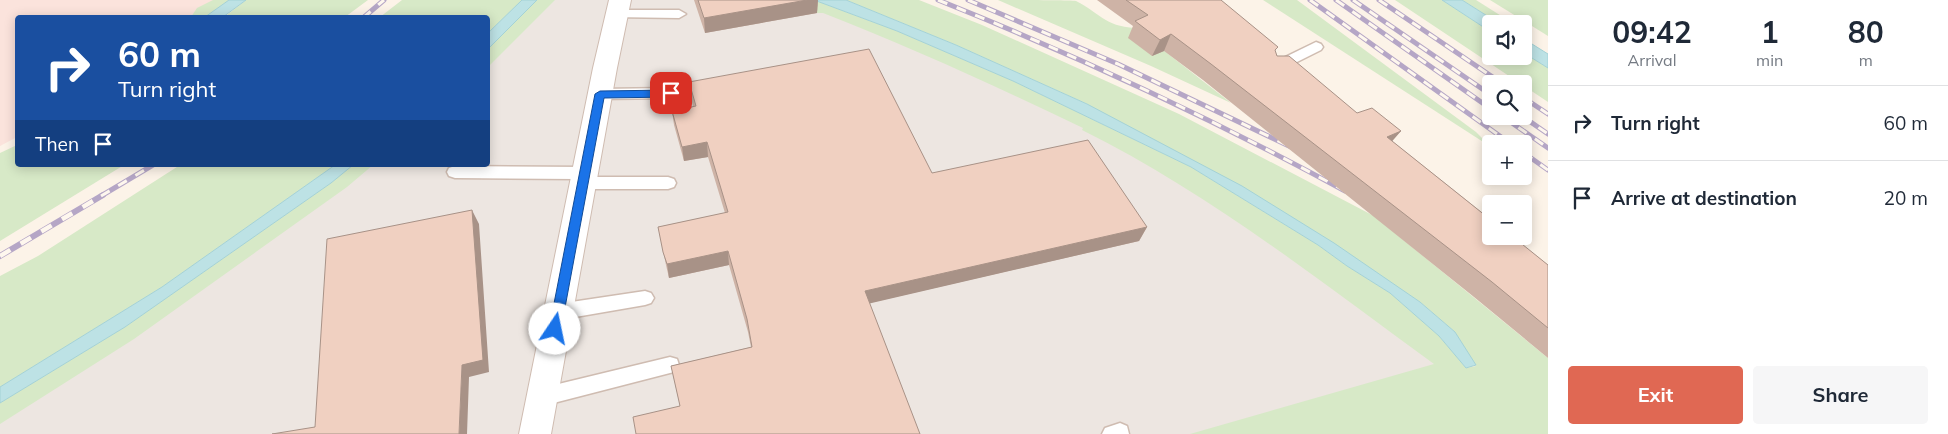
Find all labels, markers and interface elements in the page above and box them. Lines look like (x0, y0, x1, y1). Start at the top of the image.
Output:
text: 09:42 (1612, 13, 1692, 51)
text: 1 (1761, 13, 1779, 51)
text: 80 (1848, 13, 1884, 51)
map controls (1482, 15, 1532, 245)
button: sound (1482, 15, 1532, 65)
text: 60 m (118, 32, 201, 76)
icon: right (35, 35, 100, 100)
text: Arrival (1628, 50, 1677, 70)
text: min (1756, 50, 1783, 70)
text: m (1859, 50, 1873, 70)
pin (650, 72, 692, 114)
text: Turn right (118, 75, 216, 103)
button: search (1482, 75, 1532, 125)
icon: arrive (657, 79, 685, 107)
icon: right (1568, 109, 1596, 137)
text: Turn right (1611, 111, 1700, 135)
text: 60 m (1884, 111, 1928, 135)
icon: arrive (89, 130, 117, 158)
text: Then (35, 132, 79, 156)
button: + (1482, 135, 1532, 185)
icon: arrive (1568, 184, 1596, 212)
text: Arrive at destination (1611, 186, 1797, 210)
text: 20 m (1884, 186, 1928, 210)
button: − (1482, 195, 1532, 245)
position arrow (528, 302, 580, 354)
button: Exit (1568, 366, 1743, 424)
button: Share (1753, 366, 1928, 424)

